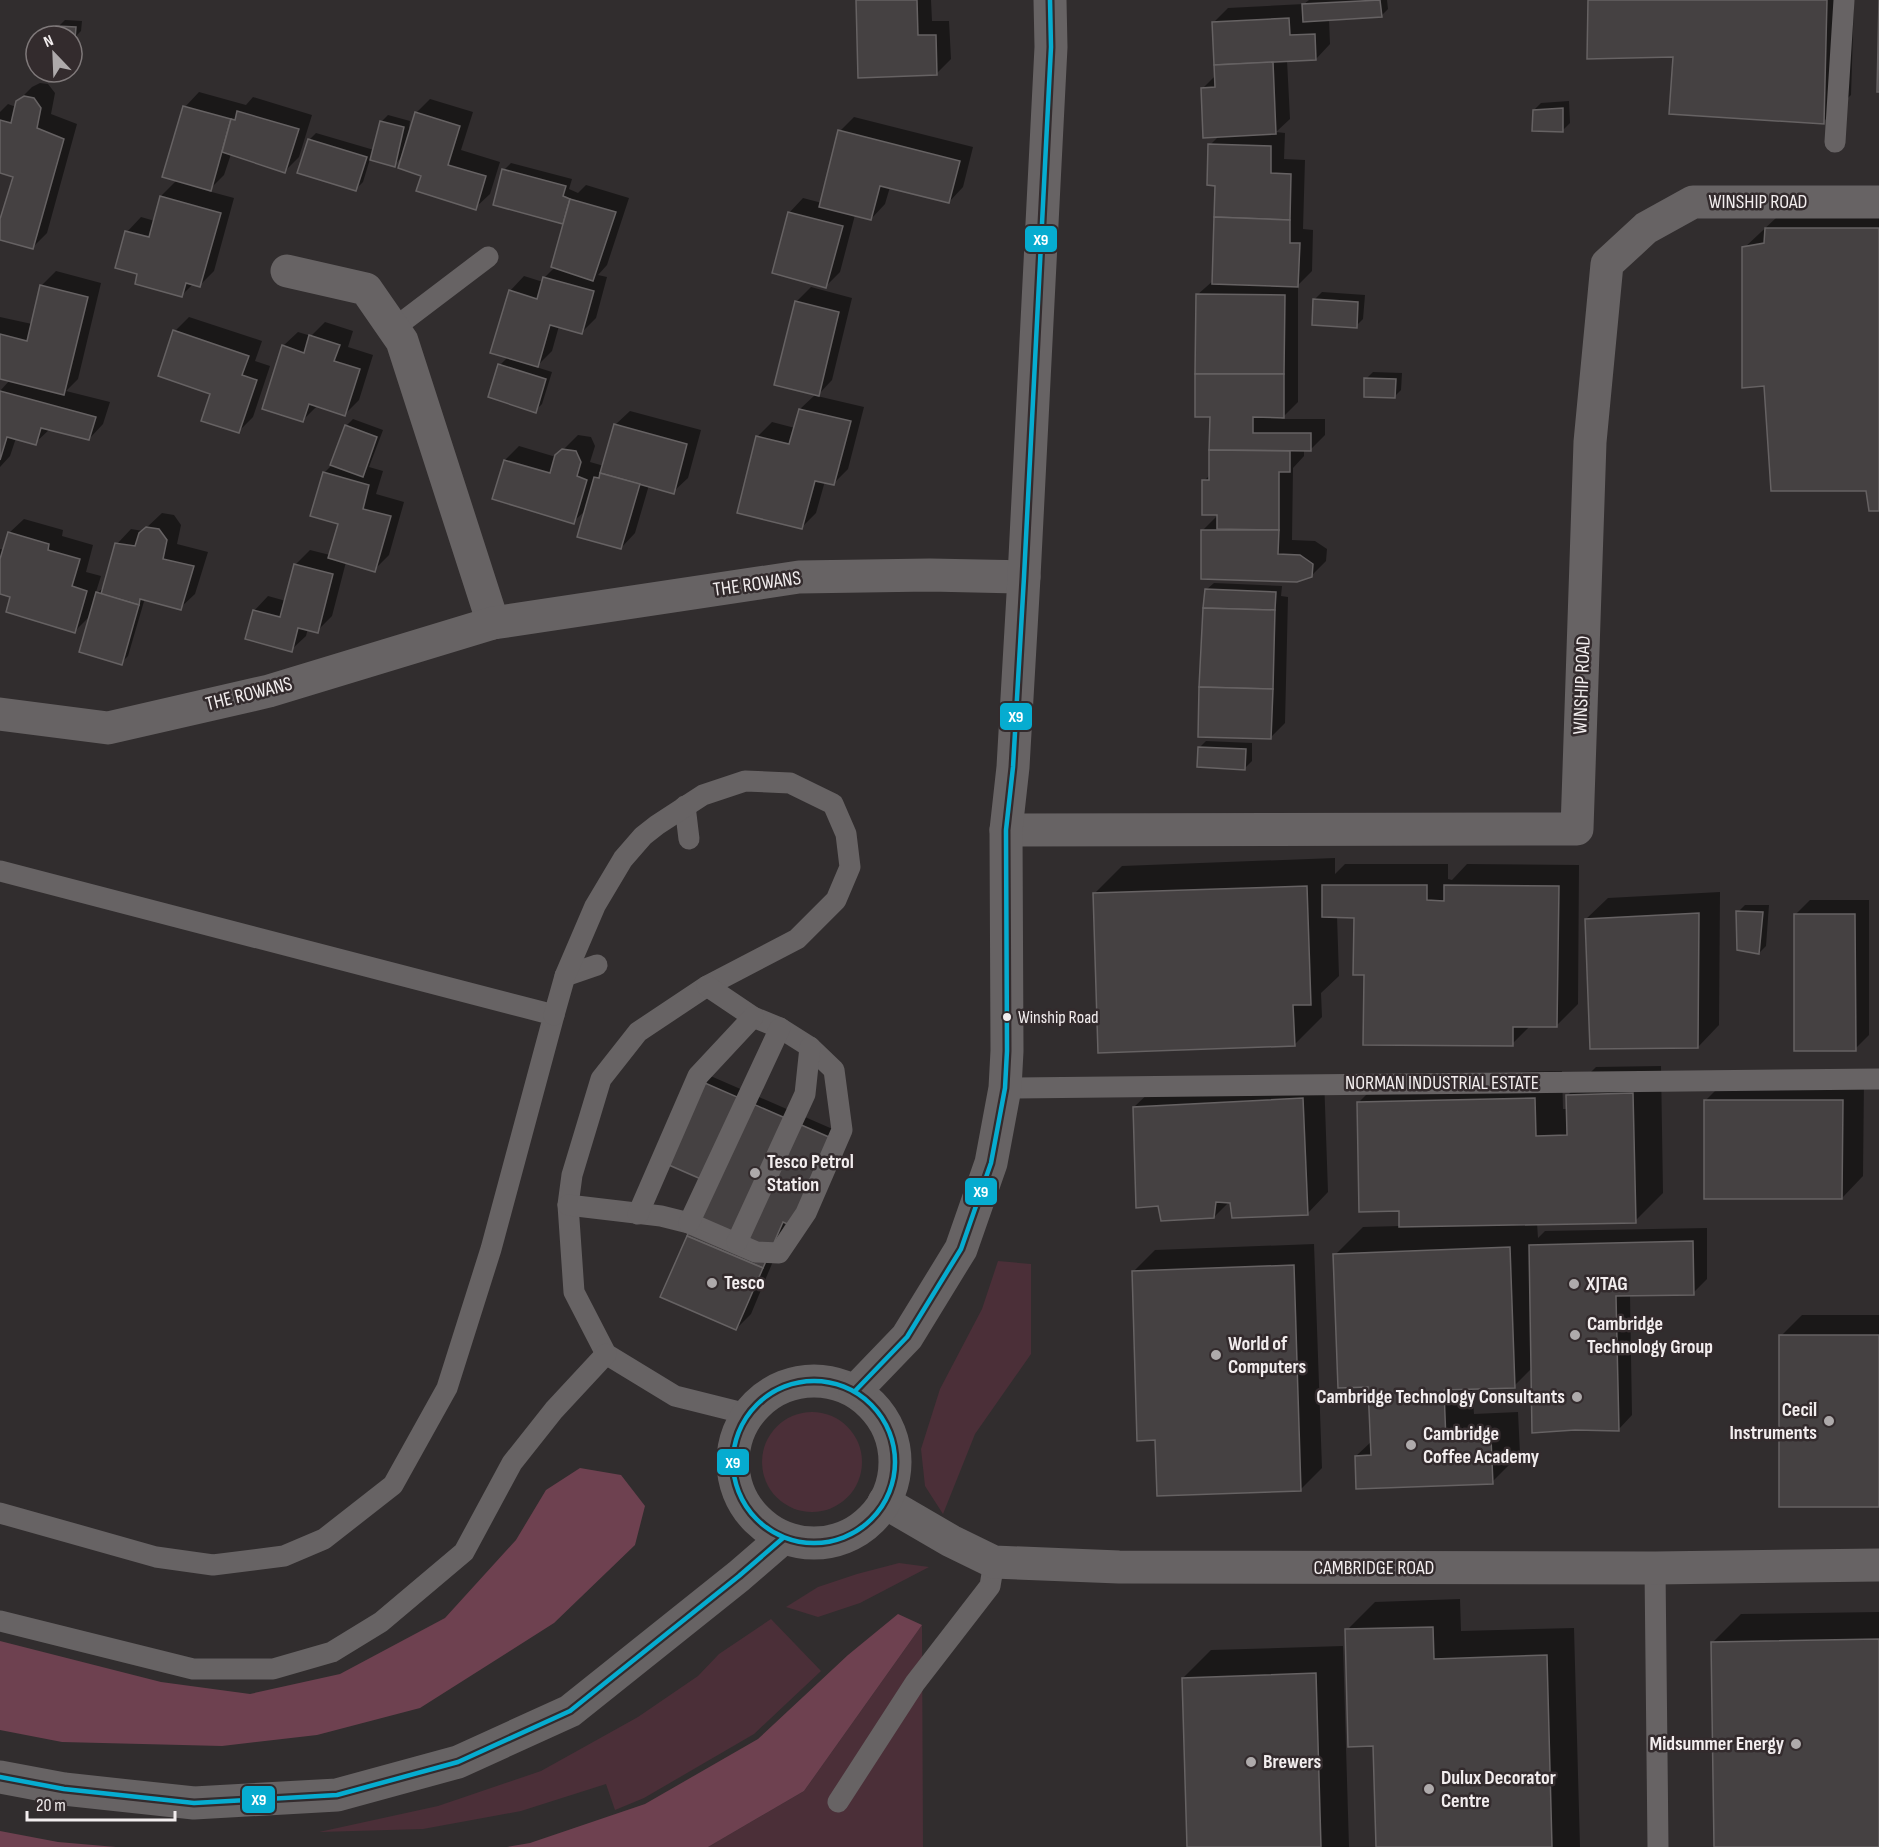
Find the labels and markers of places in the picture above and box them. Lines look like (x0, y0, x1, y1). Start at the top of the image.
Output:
place label: Winship Road (1018, 1007, 1099, 1028)
marker: Winship Road (1001, 1011, 1013, 1023)
place label: Tesco Petrol Station (767, 1150, 854, 1197)
marker: Tesco Petrol Station (748, 1166, 762, 1180)
place label: Tesco (724, 1271, 765, 1295)
place label: XJTAG (1585, 1272, 1628, 1296)
marker: Tesco (705, 1276, 719, 1290)
marker: XJTAG (1567, 1277, 1581, 1291)
place label: Cambridge Technology Group (1587, 1312, 1713, 1359)
marker: Cambridge Technology Group (1568, 1328, 1582, 1342)
place label: World of Computers (1228, 1332, 1307, 1379)
marker: World of Computers (1209, 1348, 1223, 1362)
place label: Cambridge Technology Consultants (1316, 1385, 1565, 1409)
marker: Cambridge Technology Consultants (1570, 1390, 1584, 1404)
place label: Cecil Instruments (1729, 1398, 1817, 1445)
marker: Cecil Instruments (1822, 1414, 1836, 1428)
place label: Cambridge Coffee Academy (1423, 1422, 1540, 1469)
marker: Cambridge Coffee Academy (1404, 1438, 1418, 1452)
place label: Midsummer Energy (1650, 1732, 1785, 1756)
marker: Midsummer Energy (1789, 1737, 1803, 1751)
place label: Brewers (1263, 1750, 1322, 1774)
marker: Brewers (1244, 1755, 1258, 1769)
place label: Dulux Decorator Centre (1441, 1766, 1556, 1813)
marker: Dulux Decorator Centre (1422, 1782, 1436, 1796)

